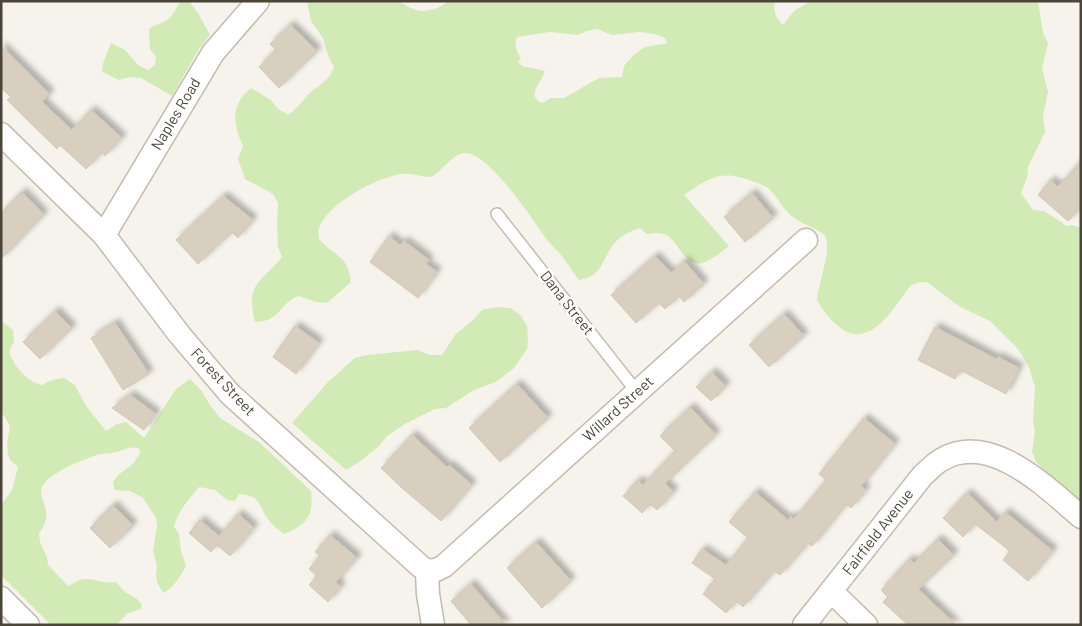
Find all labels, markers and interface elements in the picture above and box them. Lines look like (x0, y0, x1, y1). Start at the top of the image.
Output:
street label: Naples Road (147, 74, 204, 153)
street label: Dana Street (537, 267, 598, 338)
street label: Forest Street (188, 344, 260, 419)
street label: Willard Street (578, 372, 656, 445)
street label: Fairfield Avenue (838, 485, 916, 578)

